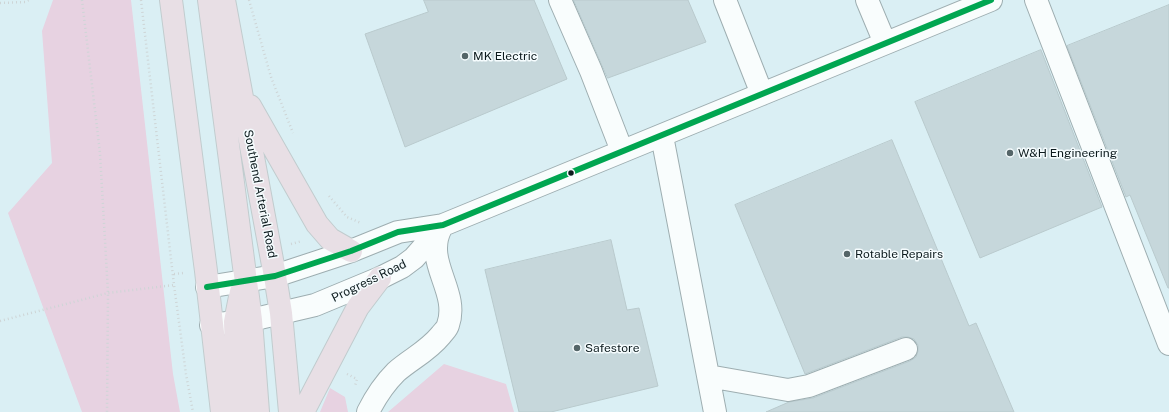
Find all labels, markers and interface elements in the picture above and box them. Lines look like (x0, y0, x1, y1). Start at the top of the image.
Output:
place label: MK Electric (473, 49, 537, 63)
marker: MK Electric (460, 51, 470, 61)
street label: Southend Arterial Road (240, 128, 280, 260)
place label: W&H Engineering (1018, 146, 1117, 160)
marker: W&H Engineering (1005, 148, 1015, 158)
unlabelled marker (566, 168, 576, 178)
place label: Rotable Repairs (855, 247, 943, 261)
marker: Rotable Repairs (842, 249, 852, 259)
street label: Progress Road (329, 257, 409, 305)
place label: Safestore (585, 341, 639, 355)
marker: Safestore (572, 343, 582, 353)

